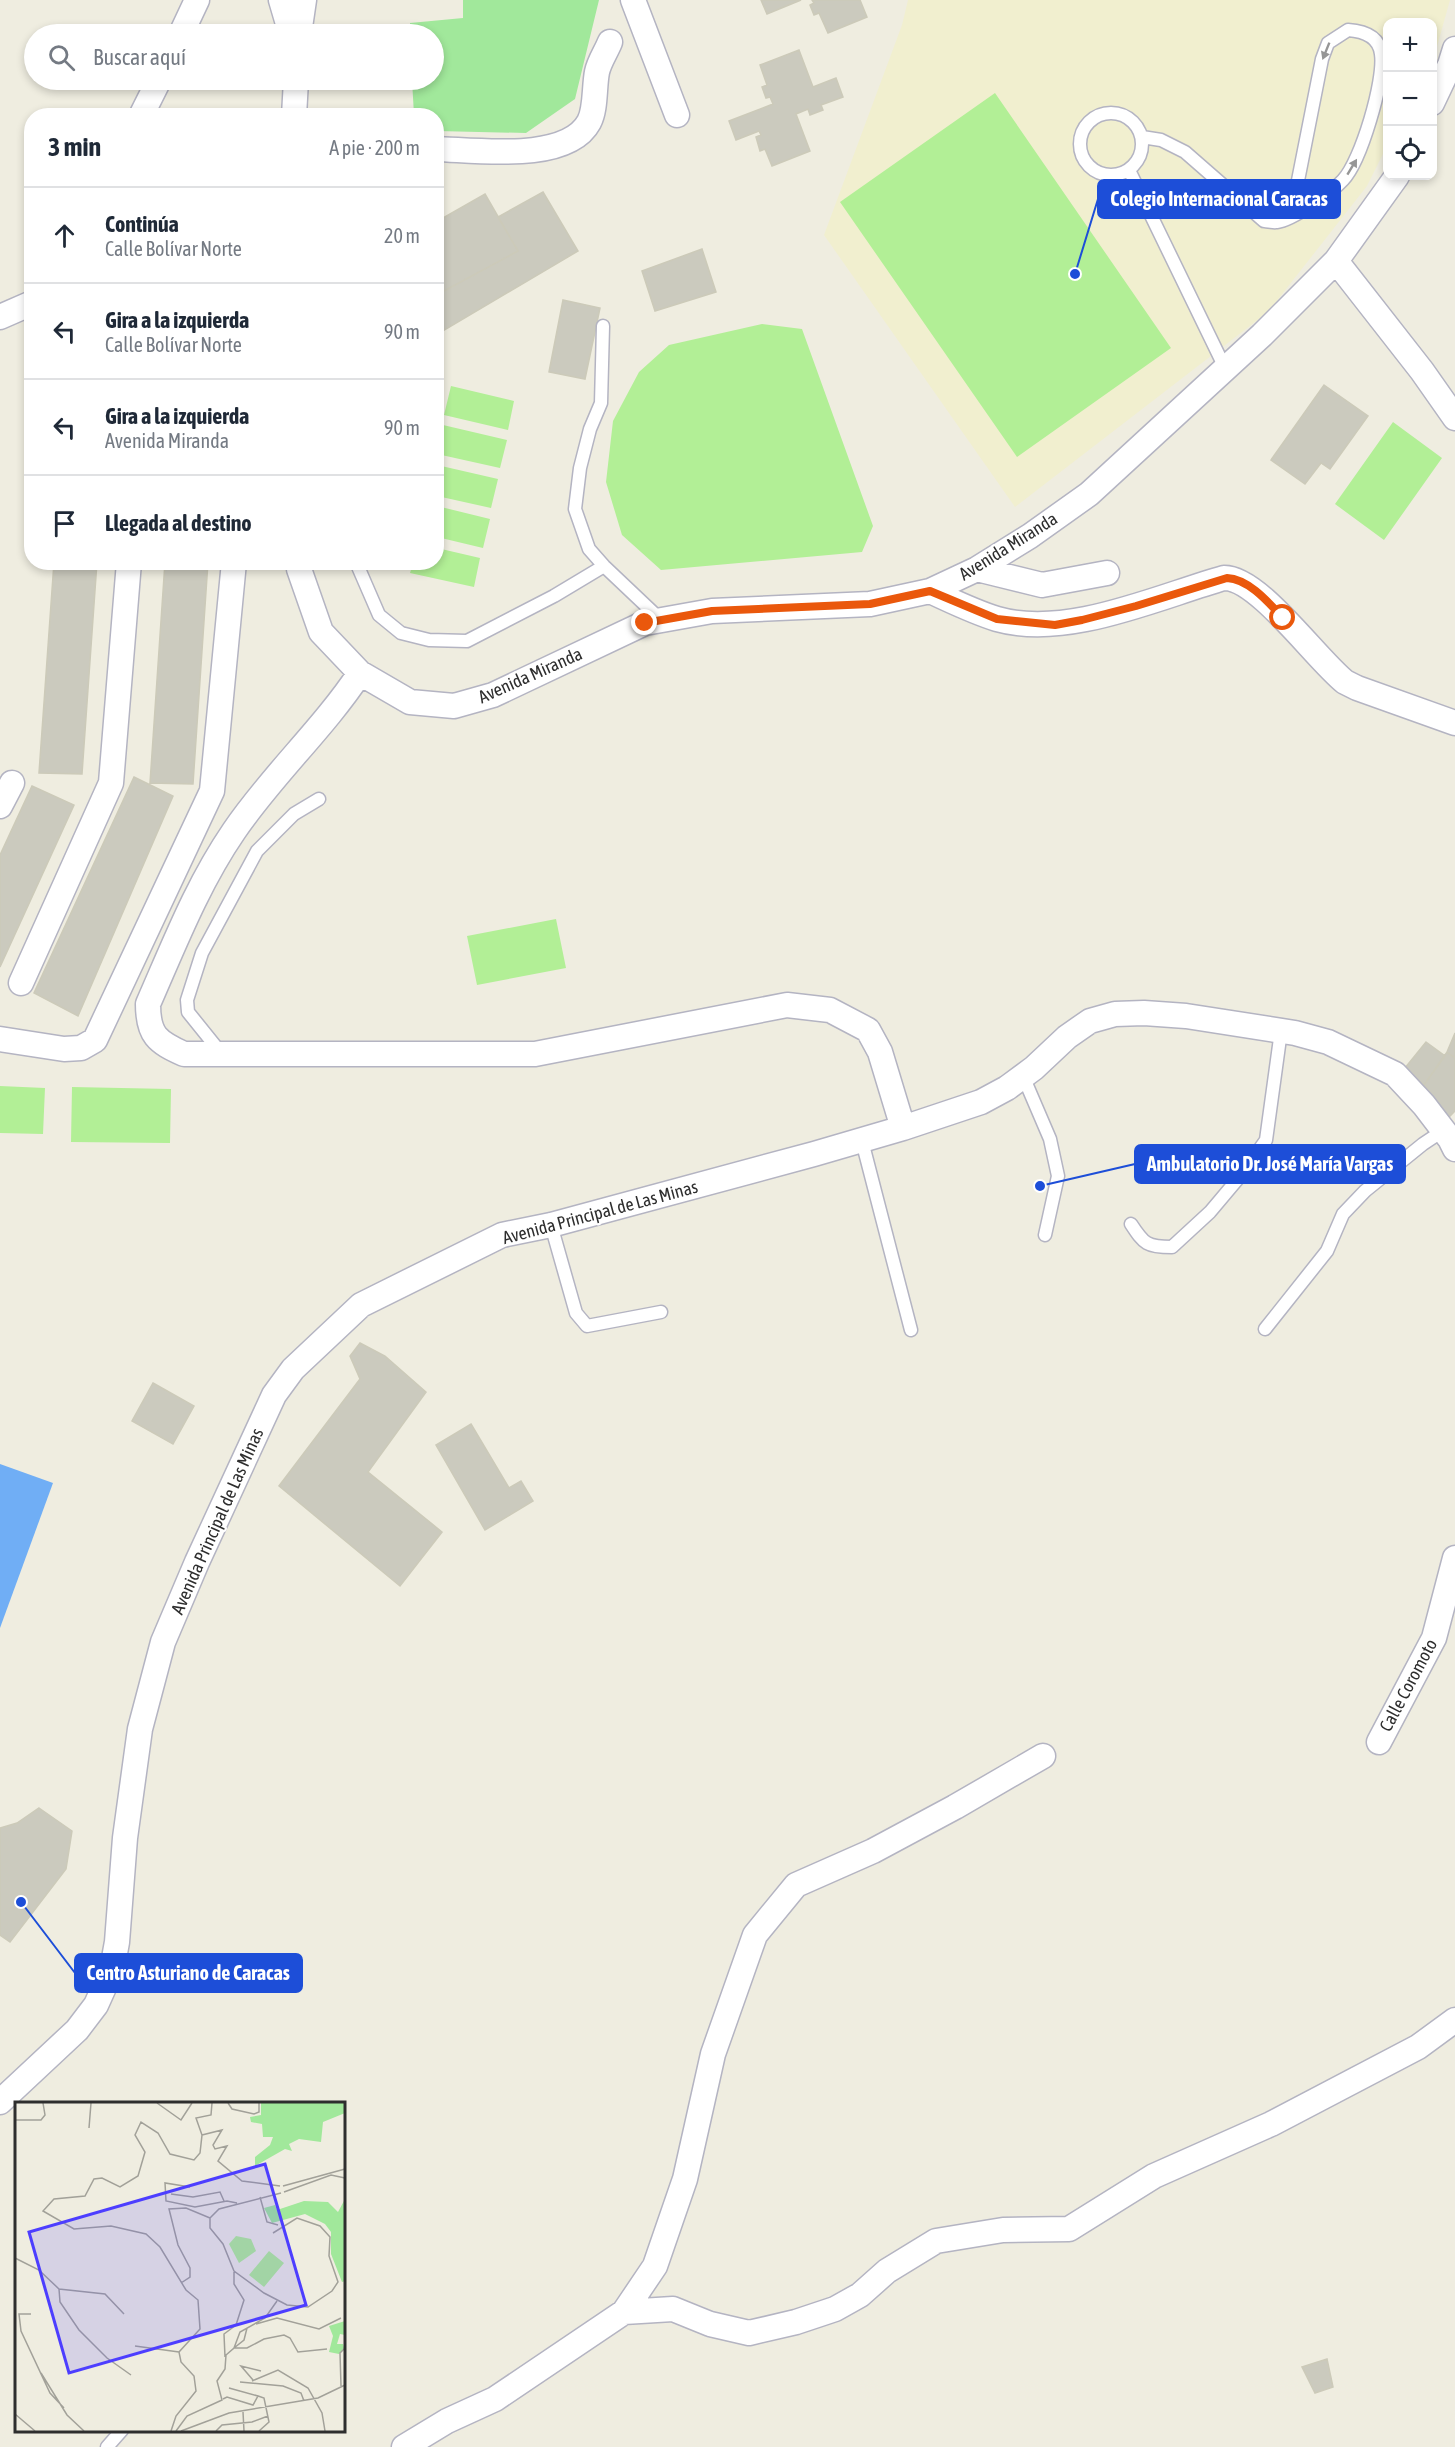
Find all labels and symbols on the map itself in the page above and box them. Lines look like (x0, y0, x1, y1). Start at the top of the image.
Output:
one-way arrow (1321, 42, 1330, 60)
one-way arrow (1346, 159, 1357, 175)
callout: Colegio Internacional Caracas (1098, 180, 1340, 218)
text: Colegio Internacional Caracas (1110, 187, 1328, 210)
street label: Avenida Miranda (955, 508, 1061, 584)
route start (1269, 604, 1295, 630)
route end (631, 609, 657, 635)
street label: Avenida Miranda (475, 643, 585, 707)
callout: Ambulatorio Dr. José María Vargas (1135, 1145, 1405, 1183)
text: Ambulatorio Dr. José María Vargas (1146, 1152, 1393, 1175)
street label: Avenida Principal de Las Minas (500, 1176, 700, 1248)
street label: Avenida Principal de Las Minas (166, 1425, 268, 1617)
street label: Calle Coromoto (1375, 1635, 1441, 1735)
callout: Centro Asturiano de Caracas (75, 1954, 302, 1992)
text: Centro Asturiano de Caracas (86, 1961, 290, 1984)
inset map (15, 2102, 345, 2432)

